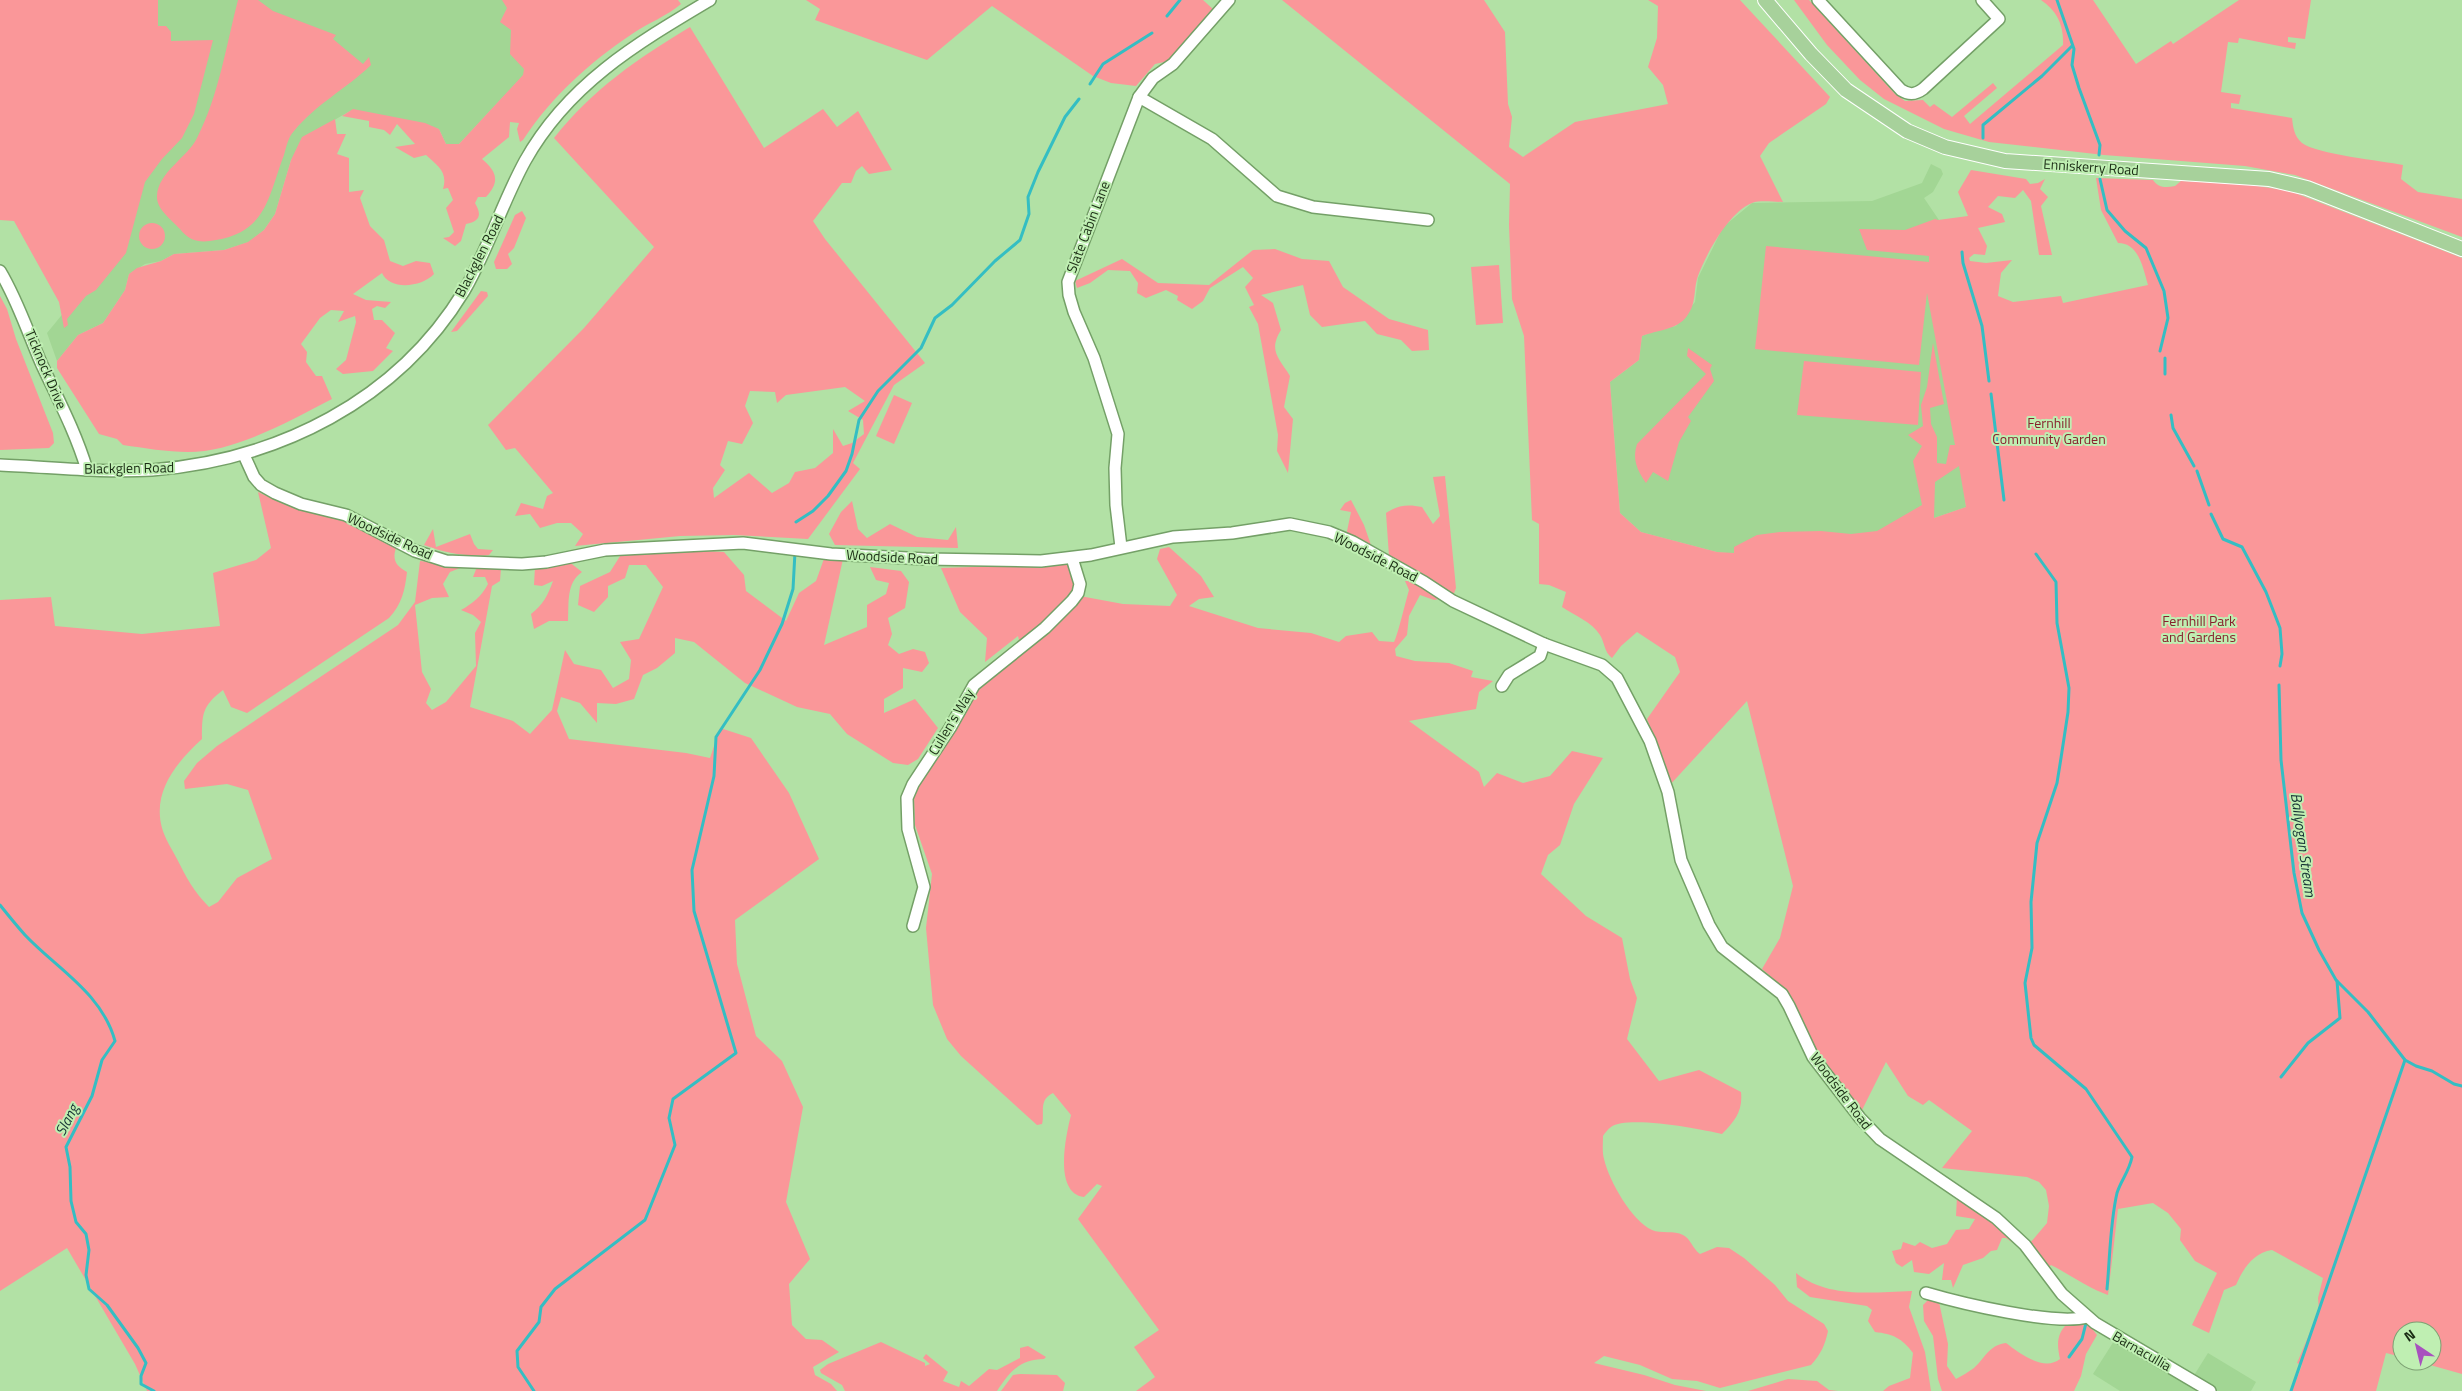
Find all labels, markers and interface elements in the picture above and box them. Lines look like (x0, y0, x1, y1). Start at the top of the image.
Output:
street label: Enniskerry Road (2043, 153, 2140, 180)
street label: Slate Cabin Lane (1060, 178, 1115, 276)
street label: Blackglen Road (449, 211, 508, 301)
street label: Ticknock Drive (20, 326, 73, 412)
park label: Fernhill Community Garden (1992, 412, 2106, 449)
street label: Blackglen Road (84, 456, 174, 479)
street label: Woodside Road (344, 507, 436, 564)
street label: Woodside Road (1331, 526, 1422, 587)
street label: Woodside Road (846, 544, 938, 569)
park label: Fernhill Park and Gardens (2162, 610, 2236, 647)
street label: Cullen's Way (922, 684, 979, 759)
water label: Ballyogan Stream (2285, 791, 2322, 899)
street label: Woodside Road (1805, 1048, 1877, 1134)
water label: Slang (49, 1098, 85, 1140)
north arrow (2392, 1321, 2442, 1371)
text: N (2399, 1324, 2419, 1346)
street label: Barnacullia (2109, 1325, 2176, 1376)

